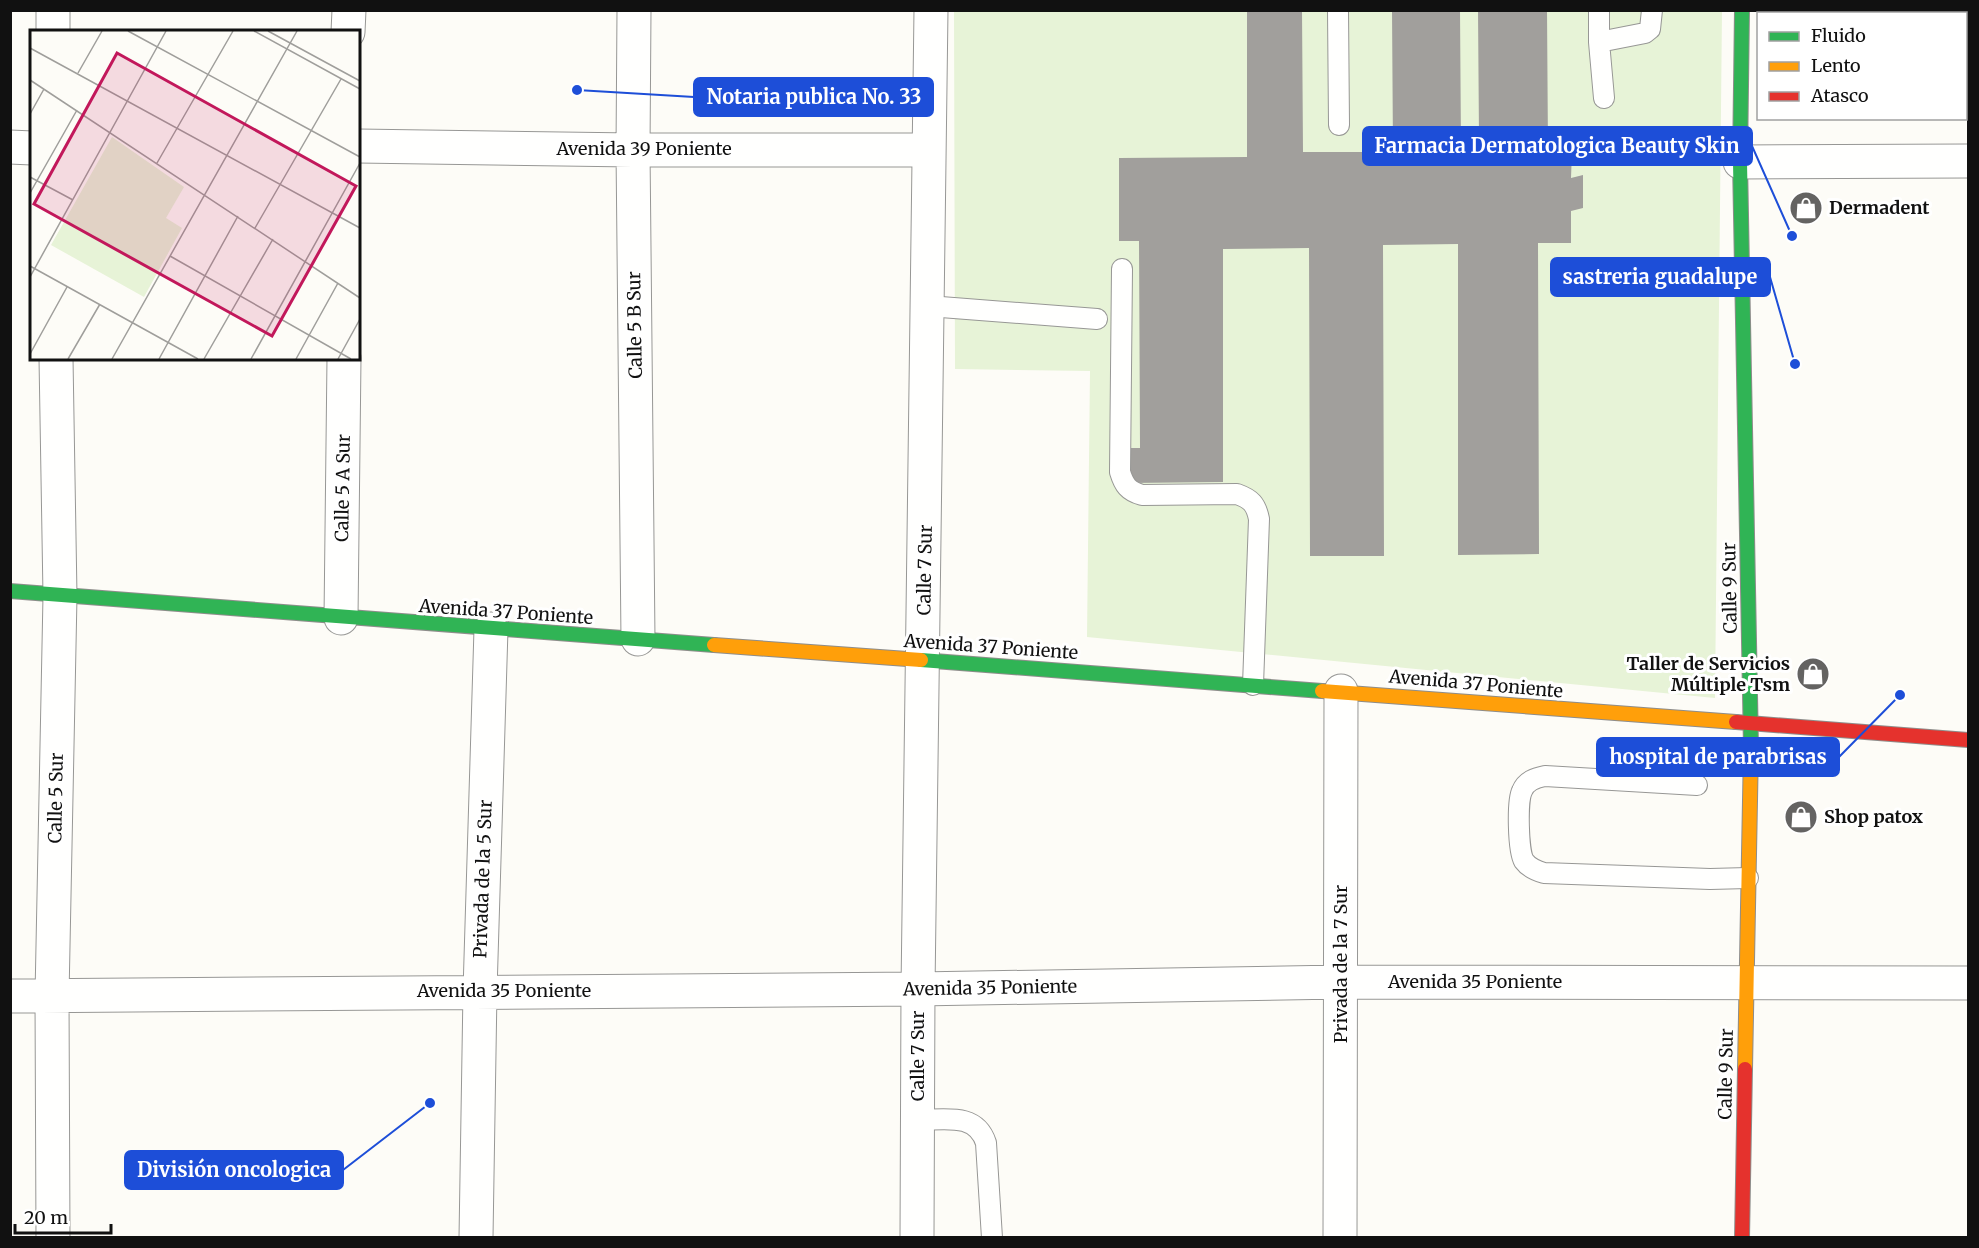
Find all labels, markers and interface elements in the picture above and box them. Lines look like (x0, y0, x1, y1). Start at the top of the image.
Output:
legend (1757, 12, 1967, 120)
text: Fluido (1811, 24, 1866, 47)
inset map (30, 30, 360, 360)
text: Lento (1811, 54, 1861, 77)
callout: Notaria publica No. 33 (694, 78, 933, 116)
text: Notaria publica No. 33 (707, 84, 921, 109)
text: Atasco (1810, 84, 1869, 107)
callout: Farmacia Dermatologica Beauty Skin (1363, 127, 1752, 165)
text: Farmacia Dermatologica Beauty Skin (1374, 133, 1740, 158)
street label: Avenida 39 Poniente (555, 137, 732, 160)
shop icon: Dermadent (1788, 190, 1824, 226)
place label: Dermadent (1829, 196, 1930, 219)
callout: sastreria guadalupe (1551, 258, 1770, 296)
text: sastreria guadalupe (1563, 264, 1758, 289)
street label: Calle 5 B Sur (622, 271, 647, 379)
street label: Calle 5 A Sur (330, 434, 355, 542)
street label: Calle 7 Sur (912, 524, 937, 616)
street label: Calle 9 Sur (1717, 542, 1742, 634)
street label: Avenida 37 Poniente (417, 594, 594, 629)
street label: Avenida 37 Poniente (902, 629, 1079, 664)
place label: Taller de Servicios Múltiple Tsm (1627, 652, 1790, 696)
shop icon: Taller de Servicios Múltiple Tsm (1795, 656, 1831, 692)
street label: Avenida 37 Poniente (1387, 664, 1564, 703)
callout: hospital de parabrisas (1597, 738, 1839, 776)
text: hospital de parabrisas (1609, 744, 1827, 769)
street label: Calle 5 Sur (43, 752, 68, 844)
street label: Privada de la 5 Sur (468, 799, 497, 959)
shop icon: Shop patox (1783, 799, 1819, 835)
place label: Shop patox (1824, 805, 1923, 828)
street label: Privada de la 7 Sur (1329, 885, 1352, 1043)
street label: Avenida 35 Poniente (1387, 970, 1562, 993)
street label: Avenida 35 Poniente (902, 974, 1077, 1001)
street label: Avenida 35 Poniente (416, 979, 591, 1002)
street label: Calle 7 Sur (906, 1011, 929, 1101)
street label: Calle 9 Sur (1713, 1028, 1738, 1120)
callout: División oncologica (125, 1151, 343, 1189)
text: División oncologica (137, 1157, 331, 1182)
scale bar (15, 1197, 111, 1235)
text: 20 m (24, 1206, 68, 1229)

